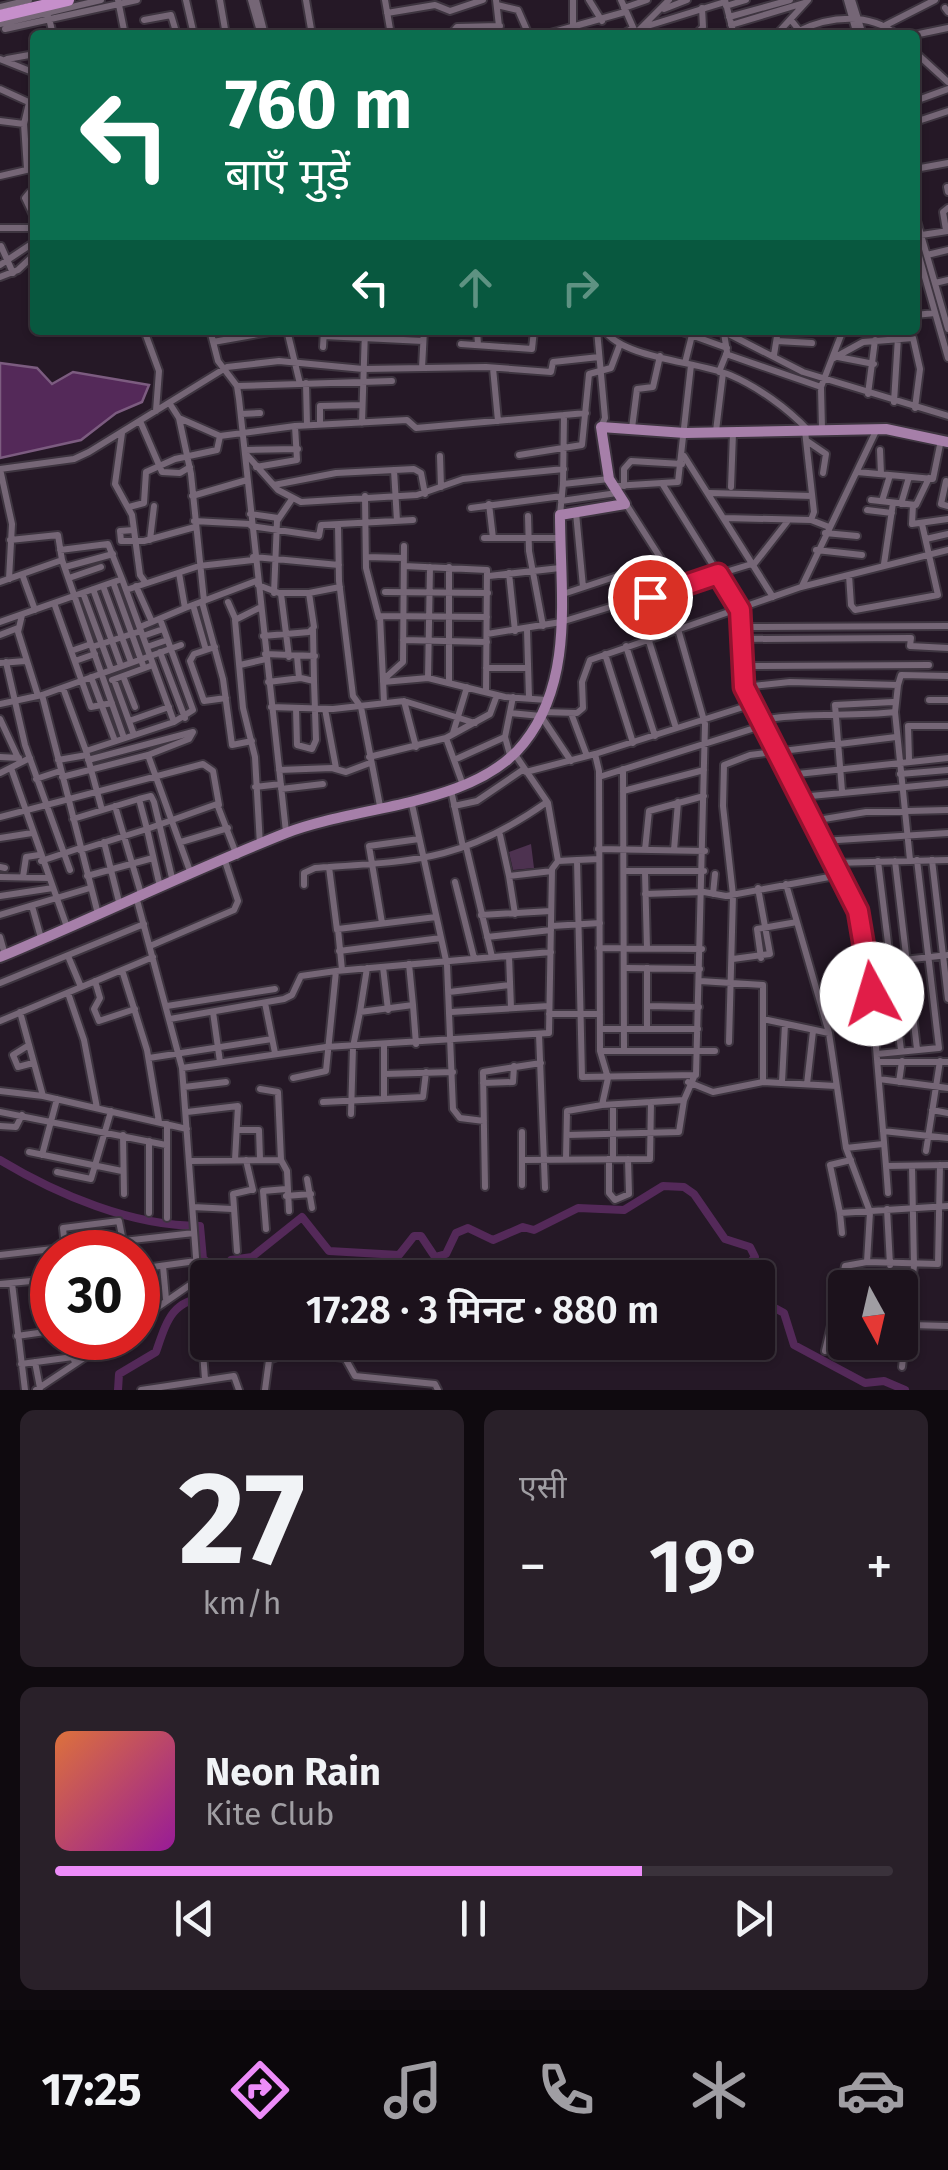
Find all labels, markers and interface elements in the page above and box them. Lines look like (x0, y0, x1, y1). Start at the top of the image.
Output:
text: 760 m (225, 63, 413, 147)
icon: left (60, 70, 190, 200)
text: बाएँ मुड़ें (225, 148, 350, 202)
icon: left (343, 260, 398, 315)
icon: ahead (448, 260, 503, 315)
icon: right (553, 260, 608, 315)
pin (608, 555, 693, 640)
icon: arrive (623, 570, 678, 625)
position arrow (820, 942, 924, 1046)
speed limit sign: 30 (30, 1230, 160, 1360)
north arrow (828, 1270, 918, 1360)
map controls (828, 1270, 918, 1360)
text: 17:28 · 3 मिनट · 880 m (306, 1287, 659, 1333)
text: 27 (179, 1441, 305, 1597)
text: एसी (519, 1468, 567, 1506)
text: 19° (649, 1522, 763, 1612)
text: − (519, 1534, 547, 1600)
text: + (866, 1534, 893, 1600)
text: km/h (202, 1584, 282, 1622)
text: Neon Rain (205, 1749, 381, 1795)
text: Kite Club (205, 1795, 334, 1833)
icon: previous (167, 1891, 222, 1946)
icon: pause (446, 1891, 501, 1946)
icon: next (726, 1891, 781, 1946)
icon: directions (225, 2055, 295, 2125)
icon: music (378, 2055, 448, 2125)
icon: phone (531, 2055, 601, 2125)
icon: climate (684, 2055, 754, 2125)
icon: car (836, 2055, 906, 2125)
text: 17:25 (41, 2063, 142, 2117)

